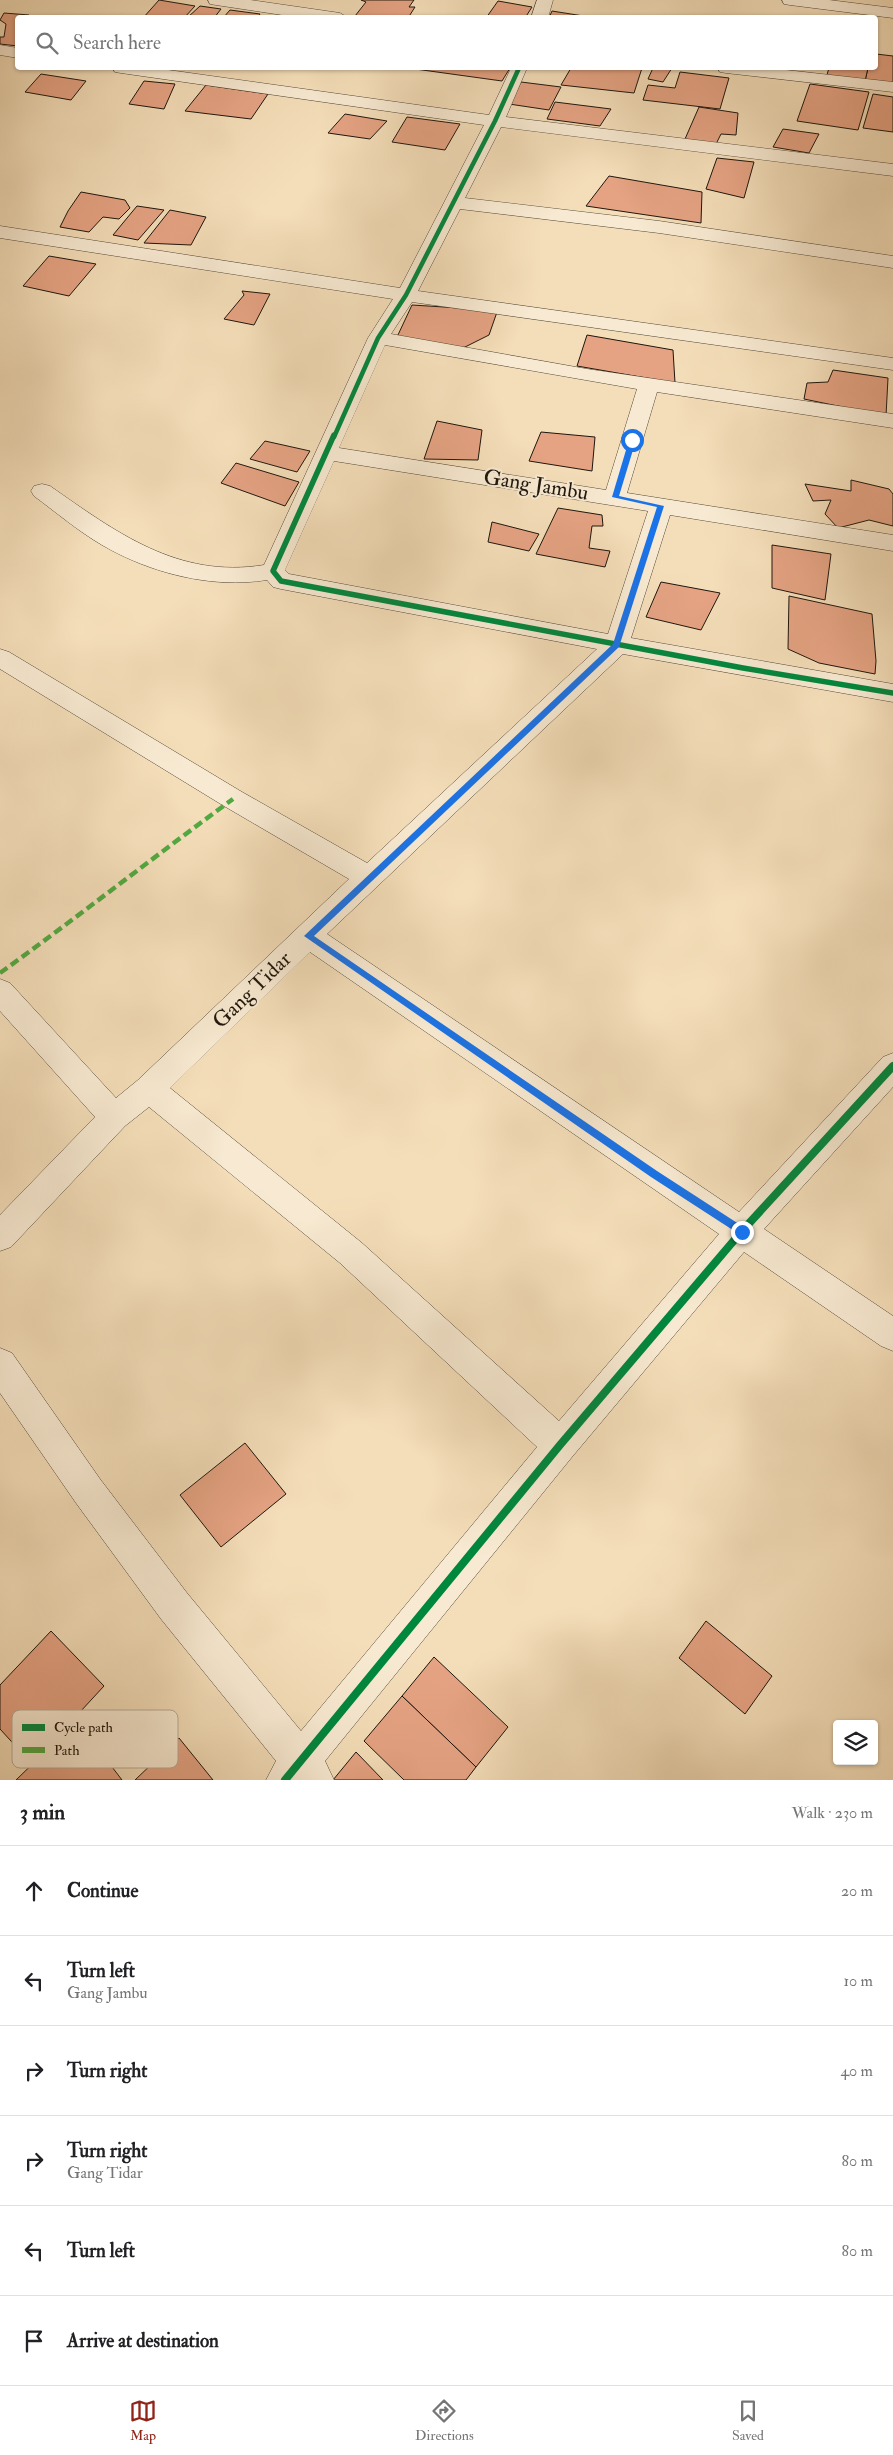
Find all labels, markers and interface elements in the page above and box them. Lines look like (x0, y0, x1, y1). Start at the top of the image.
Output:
search box (15, 15, 878, 70)
icon: search (33, 29, 61, 57)
text: Search here (73, 31, 161, 55)
route start (621, 429, 644, 452)
street label: Gang Jambu (482, 463, 591, 507)
street label: Gang Tidar (207, 946, 297, 1034)
route end (731, 1221, 754, 1244)
legend (12, 1710, 178, 1768)
text: Cycle path (54, 1719, 114, 1737)
map controls (833, 1720, 878, 1765)
button: layers (833, 1720, 878, 1765)
text: Path (54, 1742, 80, 1759)
text: 3 min (20, 1799, 65, 1826)
text: Walk · 230 m (792, 1803, 873, 1823)
icon: ahead (20, 1877, 48, 1905)
text: Continue (67, 1879, 138, 1903)
text: 20 m (841, 1881, 873, 1901)
text: Turn left (67, 1959, 135, 1983)
icon: left (20, 1967, 48, 1995)
text: 10 m (843, 1971, 873, 1991)
text: Gang Jambu (67, 1983, 148, 2003)
icon: right (20, 2057, 48, 2085)
text: Turn right (67, 2059, 147, 2083)
text: 40 m (840, 2061, 873, 2081)
text: Turn right (67, 2139, 147, 2163)
icon: right (20, 2147, 48, 2175)
text: 80 m (842, 2151, 873, 2171)
text: Gang Tidar (67, 2163, 143, 2183)
icon: left (20, 2237, 48, 2265)
text: Turn left (67, 2239, 135, 2263)
text: 80 m (842, 2241, 873, 2261)
icon: arrive (20, 2327, 48, 2355)
text: Arrive at destination (67, 2329, 219, 2353)
tab: Map (129, 2397, 157, 2444)
tab: Directions (415, 2397, 474, 2444)
tab: Saved (732, 2397, 764, 2444)

